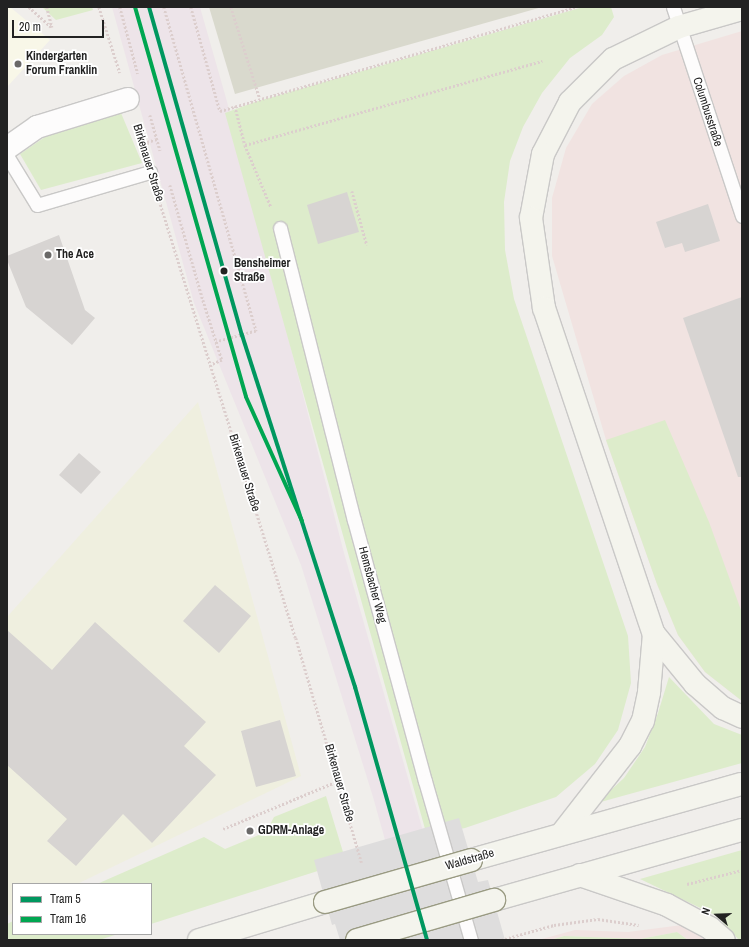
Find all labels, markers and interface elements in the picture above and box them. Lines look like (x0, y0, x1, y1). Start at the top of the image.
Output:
scale bar (14, 12, 106, 38)
text: 20 m (19, 19, 41, 35)
place label: Kindergarten Forum Franklin (26, 50, 97, 78)
marker: Kindergarten Forum Franklin (13, 59, 23, 69)
street label: Columbusstraße (689, 75, 725, 149)
street label: Birkenauer Straße (129, 122, 167, 204)
place label: The Ace (56, 248, 94, 262)
marker: The Ace (43, 250, 53, 260)
place label: Bensheimer Straße (234, 257, 290, 285)
marker: Bensheimer Straße (217, 264, 231, 278)
street label: Birkenauer Straße (225, 432, 263, 514)
street label: Hemsbacher Weg (355, 545, 389, 625)
street label: Birkenauer Straße (321, 742, 357, 824)
place label: GDRM-Anlage (258, 824, 324, 838)
marker: GDRM-Anlage (245, 826, 255, 836)
street label: Waldstraße (444, 846, 496, 874)
legend (12, 883, 152, 935)
text: Tram 5 (50, 891, 81, 907)
north arrow (697, 895, 737, 935)
text: N (698, 906, 713, 916)
text: Tram 16 (50, 911, 86, 927)

